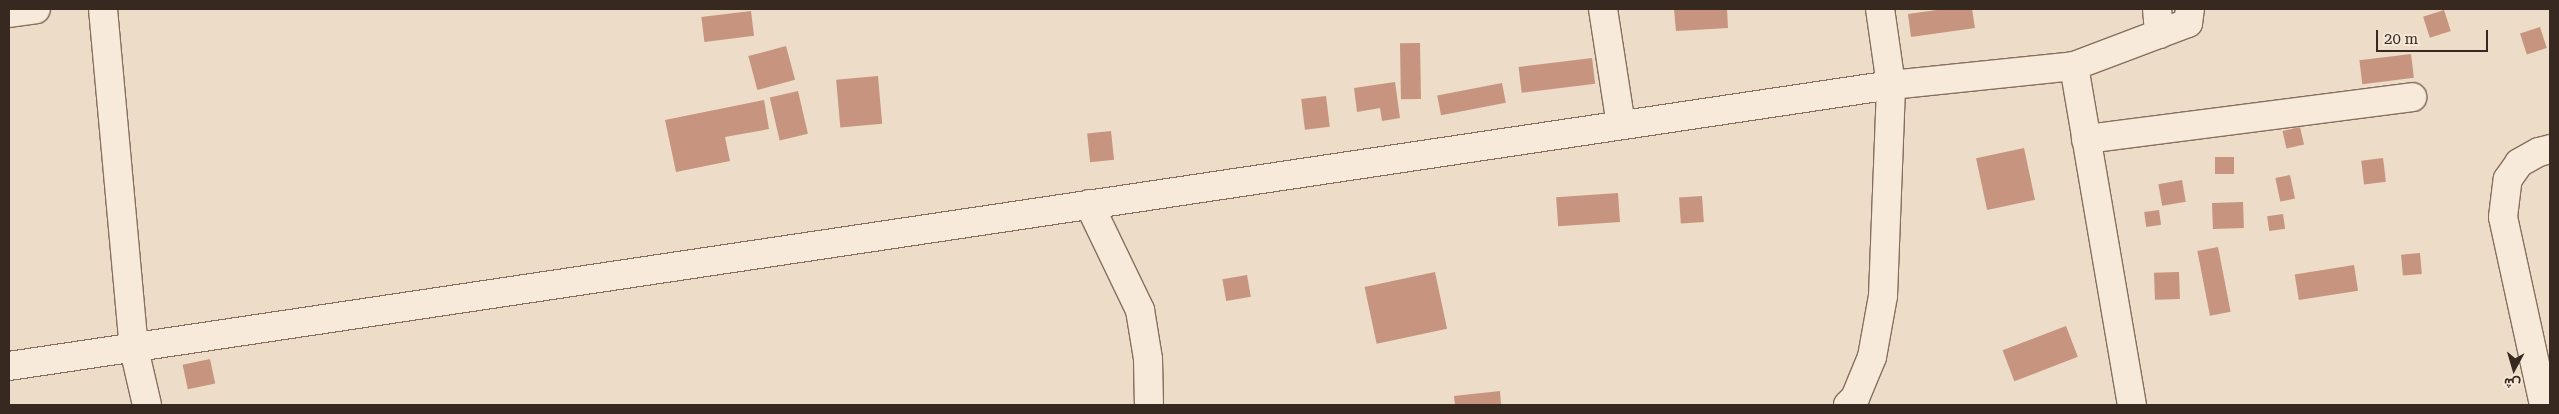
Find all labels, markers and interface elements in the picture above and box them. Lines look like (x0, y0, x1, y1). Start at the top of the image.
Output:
scale bar (2379, 20, 2492, 52)
text: 20 m (2384, 30, 2418, 48)
north arrow (2489, 344, 2539, 394)
text: ش (2503, 375, 2522, 393)

